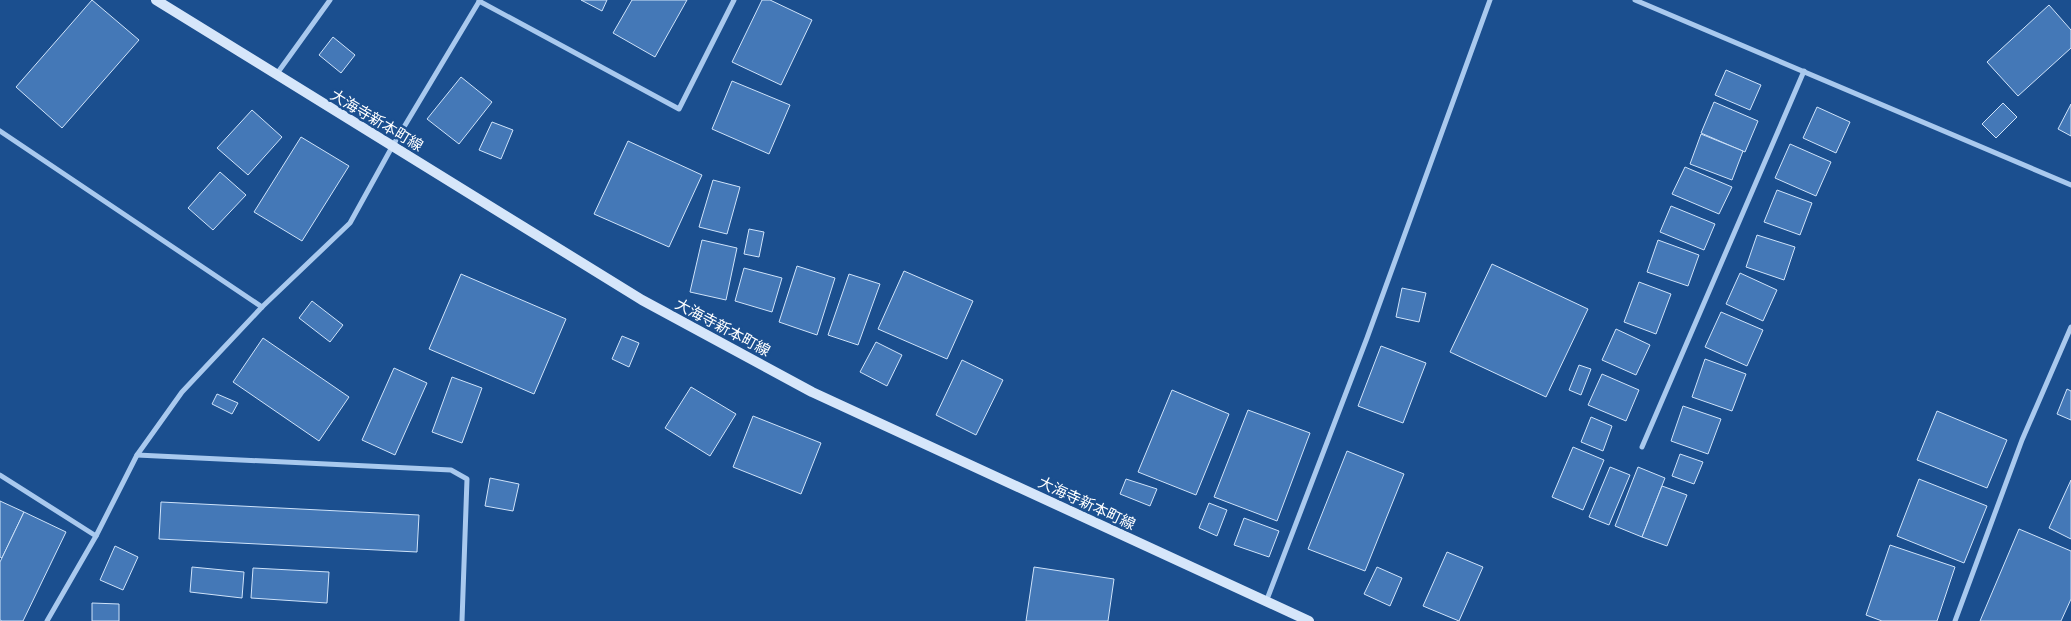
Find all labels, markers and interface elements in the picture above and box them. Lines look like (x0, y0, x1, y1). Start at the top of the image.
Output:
street label: 大海寺新本町線 (327, 84, 427, 156)
street label: 大海寺新本町線 (672, 293, 774, 361)
street label: 大海寺新本町線 (1035, 471, 1139, 535)

